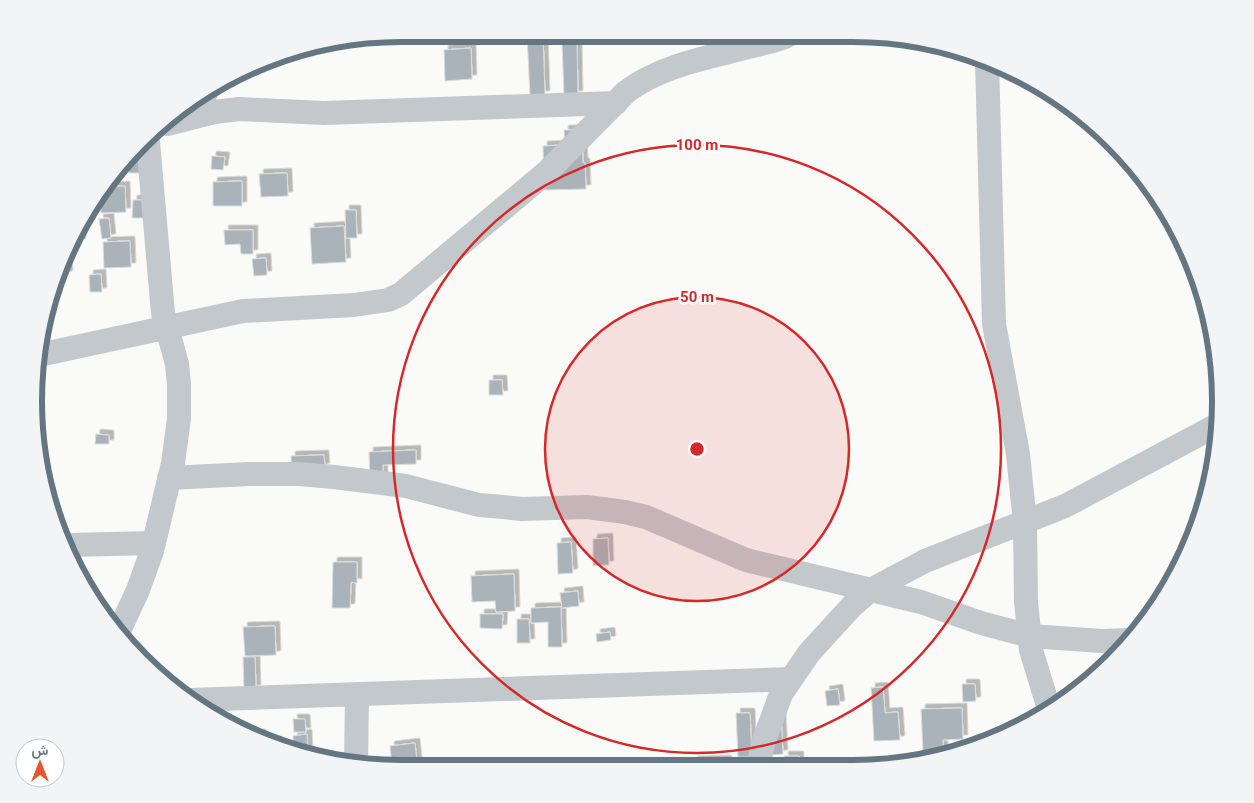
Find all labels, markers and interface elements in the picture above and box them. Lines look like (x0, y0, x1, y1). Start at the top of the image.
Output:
text: 100 m (676, 136, 718, 154)
text: 50 m (680, 288, 714, 306)
centre of rings (688, 440, 706, 458)
north arrow (15, 738, 65, 788)
text: ش (32, 742, 49, 759)

